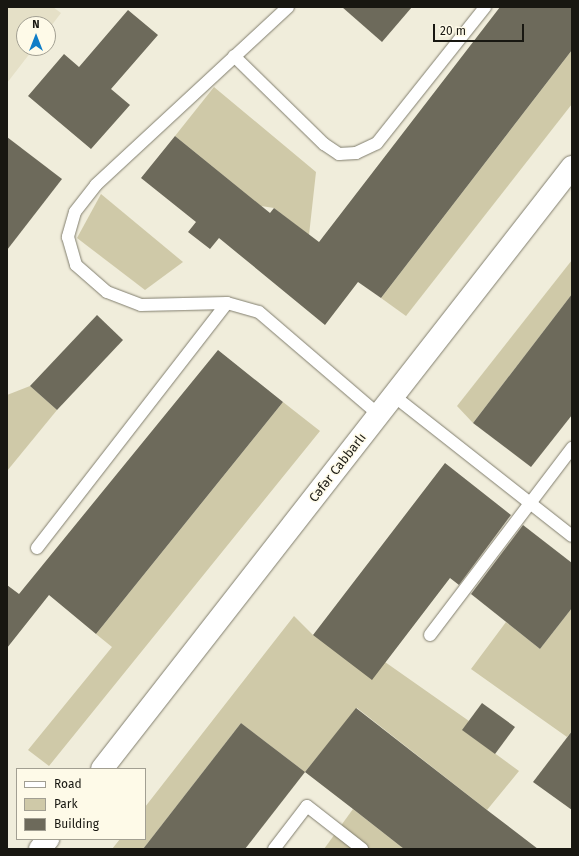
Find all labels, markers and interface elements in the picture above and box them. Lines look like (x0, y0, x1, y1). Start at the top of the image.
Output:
north arrow (16, 16, 56, 56)
scale bar (435, 16, 526, 42)
text: N (32, 18, 40, 31)
text: 20 m (440, 24, 466, 38)
street label: Cəfər Cabbarlı (306, 430, 370, 506)
legend (16, 768, 146, 840)
text: Road (54, 777, 82, 791)
text: Park (54, 797, 78, 811)
text: Building (54, 817, 99, 831)

